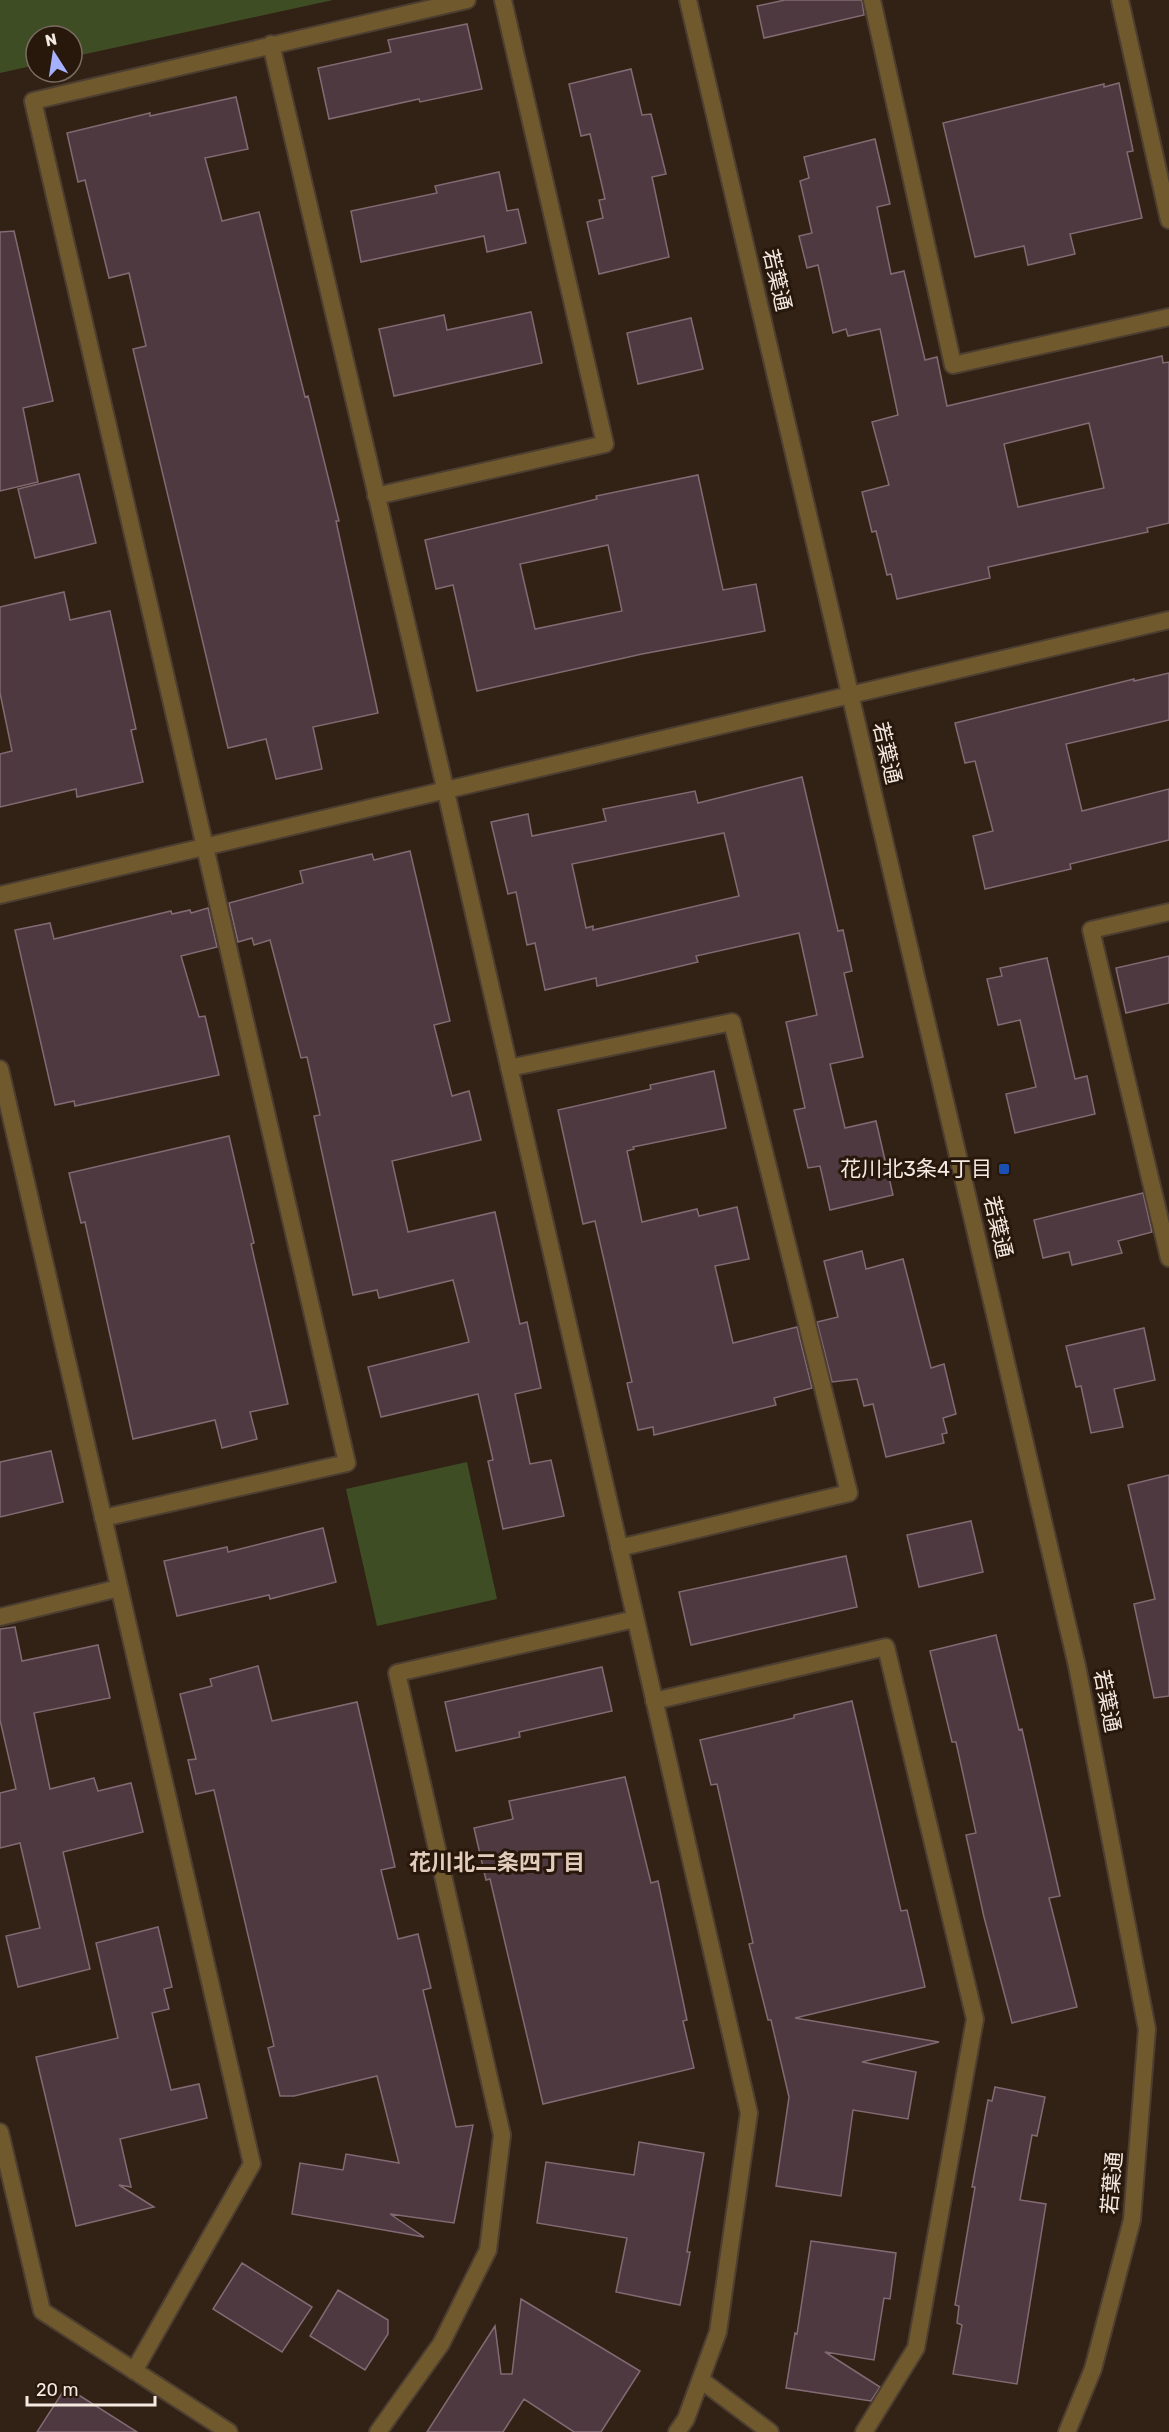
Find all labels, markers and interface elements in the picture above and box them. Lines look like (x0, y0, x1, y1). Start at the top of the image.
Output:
north arrow (24, 24, 84, 84)
text: N (43, 29, 59, 50)
street label: 若葉通 (758, 246, 797, 313)
street label: 若葉通 (868, 719, 907, 786)
place label: 花川北3条4丁目 (840, 1156, 992, 1181)
marker: 花川北3条4丁目 (997, 1162, 1011, 1176)
street label: 若葉通 (979, 1193, 1018, 1260)
street label: 若葉通 (1089, 1668, 1126, 1734)
district label: 花川北二条四丁目 (409, 1849, 585, 1876)
street label: 若葉通 (1096, 2150, 1127, 2215)
scale bar (27, 2369, 154, 2407)
text: 20 m (36, 2379, 78, 2401)

